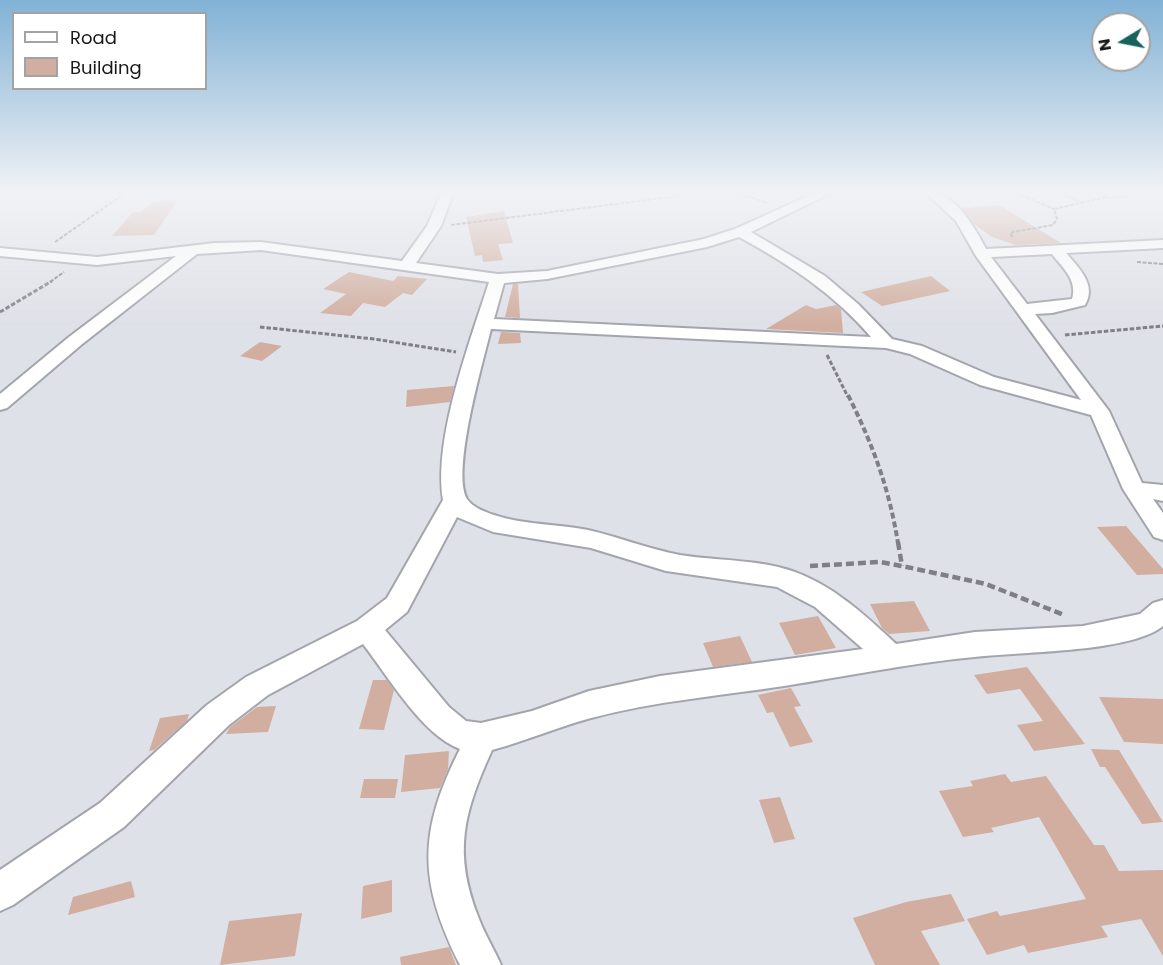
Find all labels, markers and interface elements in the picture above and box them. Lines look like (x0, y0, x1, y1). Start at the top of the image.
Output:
legend (12, 12, 207, 90)
north arrow (1091, 12, 1151, 72)
text: Road (70, 25, 117, 50)
text: N (1092, 37, 1117, 53)
text: Building (70, 55, 142, 80)

